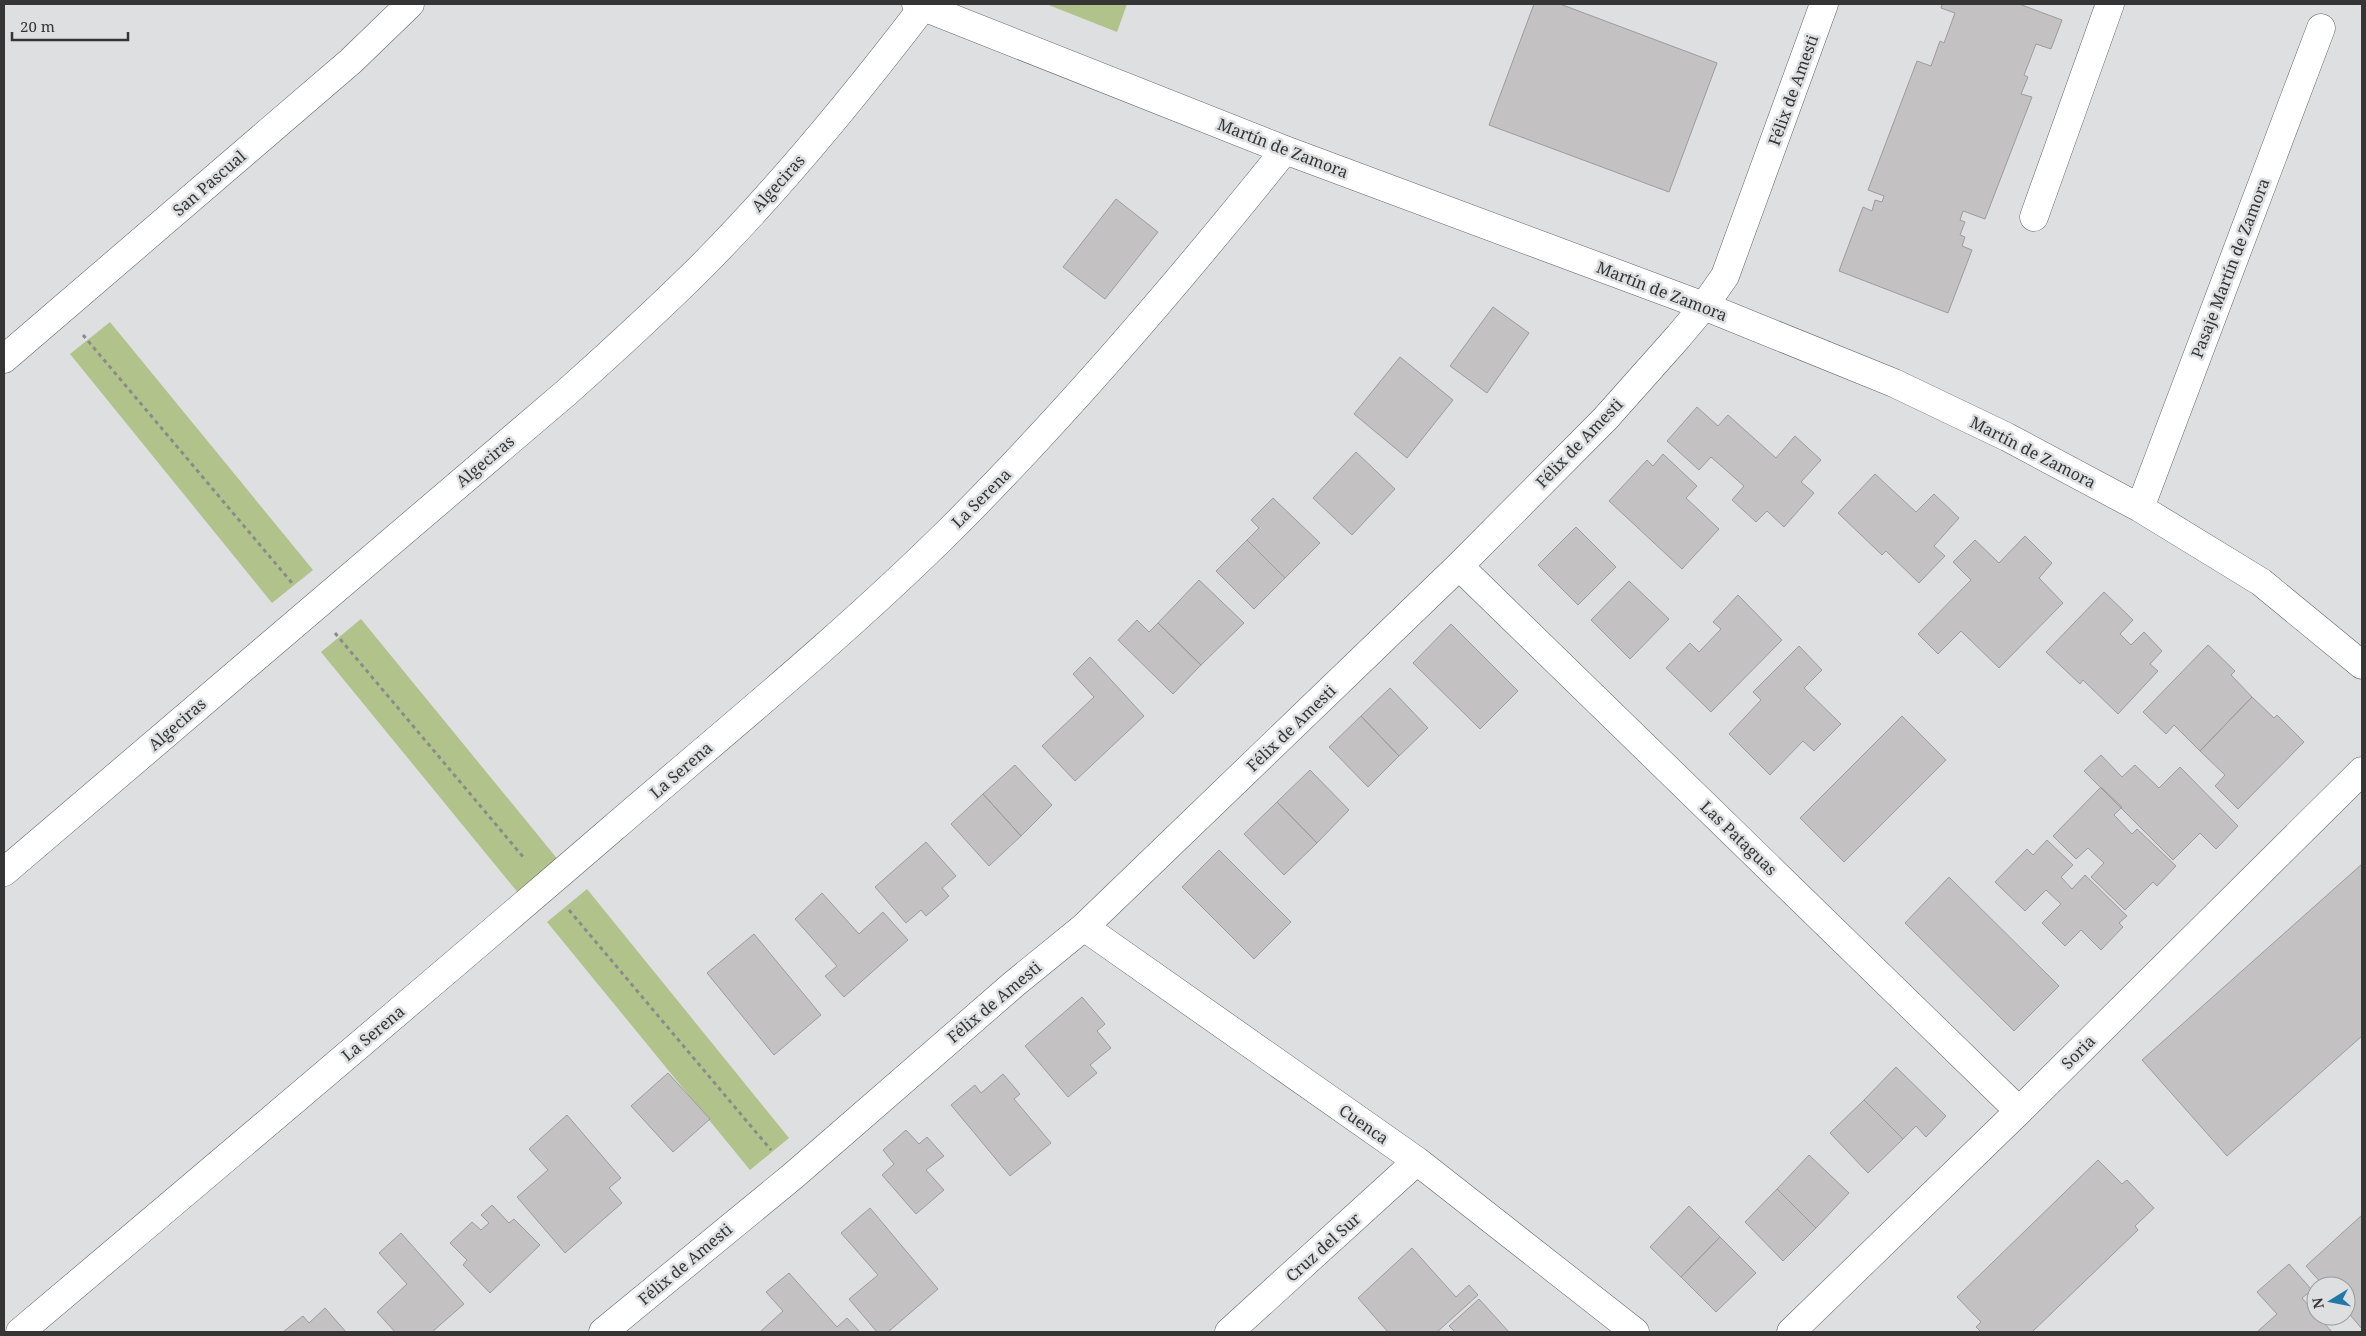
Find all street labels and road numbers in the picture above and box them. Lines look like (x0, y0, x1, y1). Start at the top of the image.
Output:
street label: Félix de Amesti (1763, 32, 1823, 148)
street label: Martín de Zamora (1214, 113, 1352, 183)
street label: San Pascual (168, 145, 250, 221)
street label: Algeciras (746, 150, 810, 216)
street label: Pasaje Martín de Zamora (2186, 175, 2274, 361)
street label: Martín de Zamora (1593, 256, 1731, 326)
street label: Félix de Amesti (1531, 394, 1627, 492)
street label: Martín de Zamora (1966, 411, 2100, 493)
street label: Algeciras (451, 430, 519, 492)
street label: La Serena (946, 463, 1016, 533)
street label: Félix de Amesti (1242, 680, 1340, 776)
street label: Algeciras (143, 693, 211, 755)
street label: La Serena (645, 737, 717, 803)
street label: Las Pataguas (1696, 796, 1782, 880)
street label: Félix de Amesti (942, 956, 1046, 1048)
street label: La Serena (337, 1000, 409, 1066)
street label: Soria (2056, 1030, 2100, 1074)
street label: Cuenca (1335, 1099, 1393, 1149)
street label: Cruz del Sur (1281, 1207, 1366, 1287)
street label: Félix de Amesti (633, 1218, 737, 1310)

